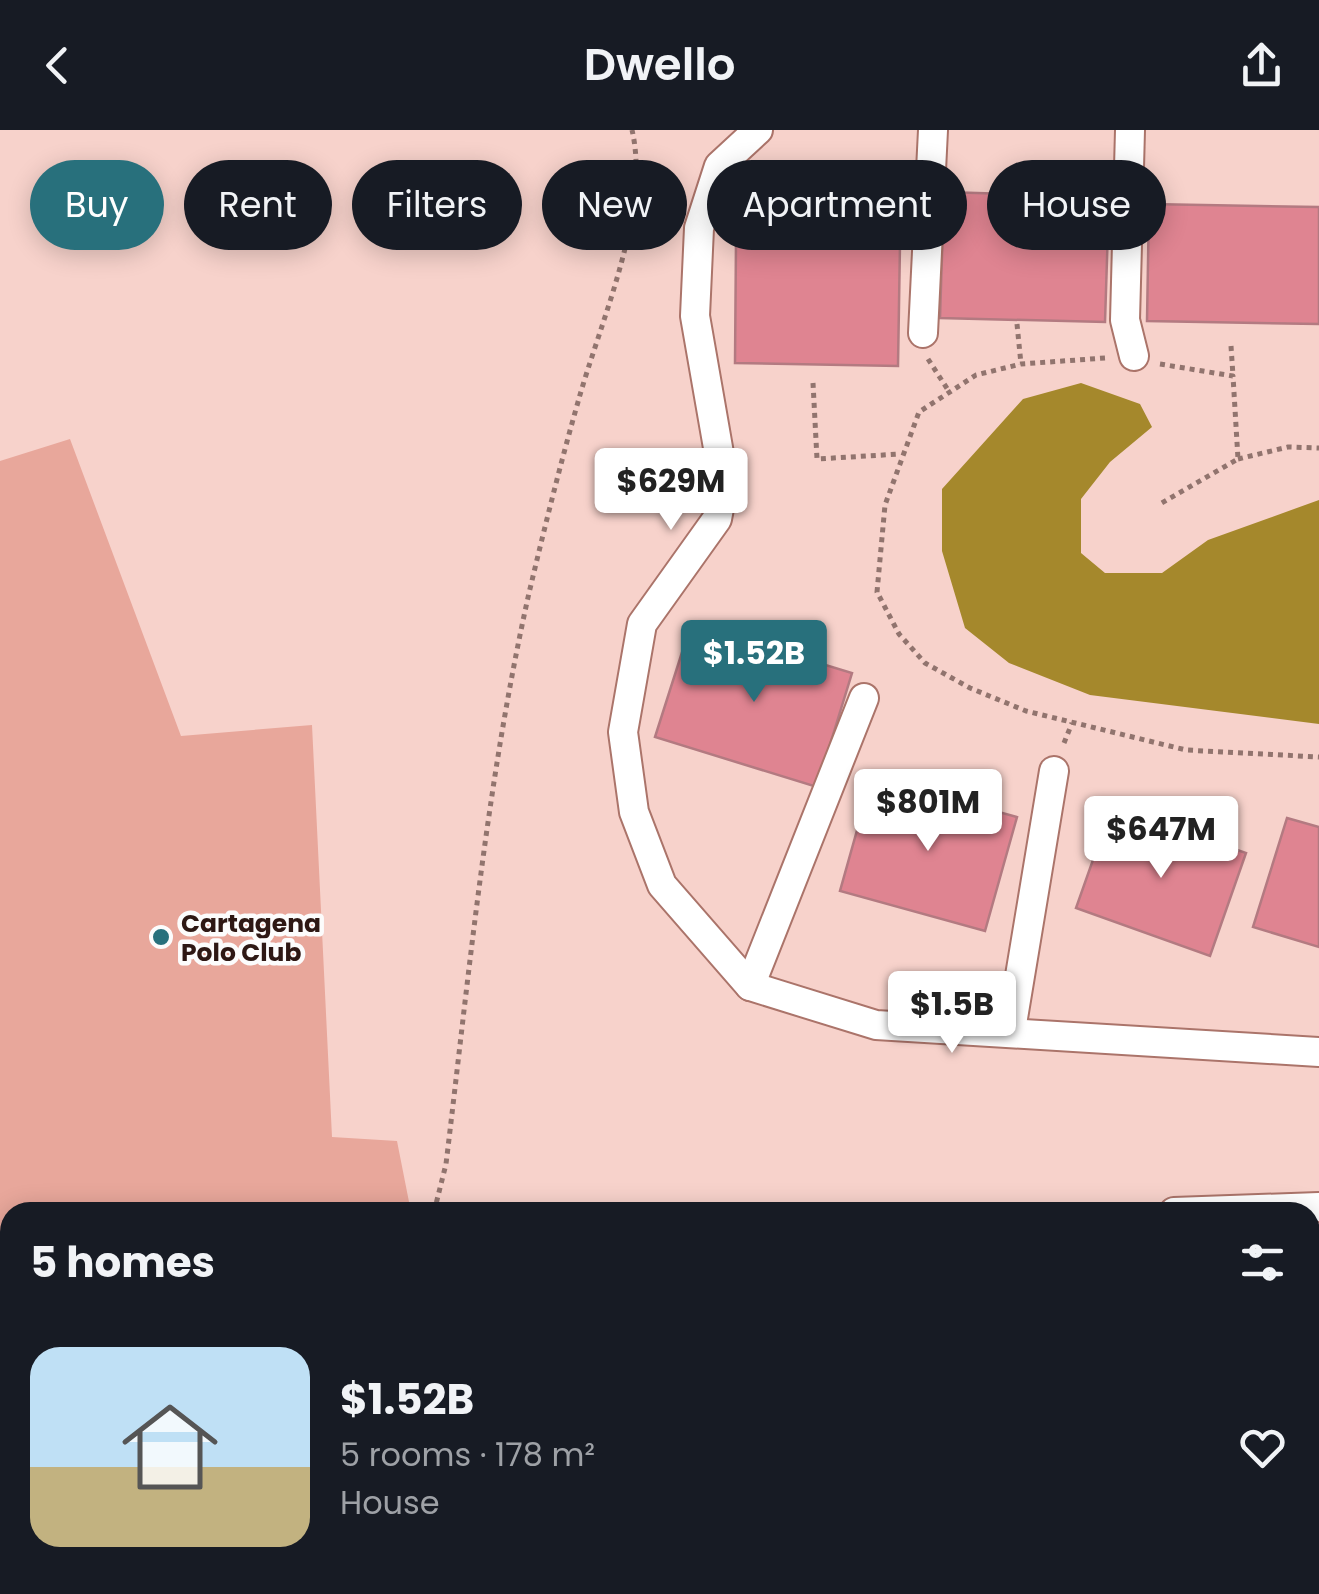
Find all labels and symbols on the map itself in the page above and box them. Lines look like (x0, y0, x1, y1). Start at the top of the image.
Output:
pin: $629M (601, 448, 741, 533)
pin: $1.52B (673, 620, 835, 705)
pin: $801M (858, 769, 998, 854)
pin: $647M (1091, 796, 1231, 881)
place label: Cartagena Polo Club (181, 906, 321, 970)
marker: Cartagena Polo Club (150, 926, 172, 948)
pin: $1.5B (882, 971, 1022, 1056)

